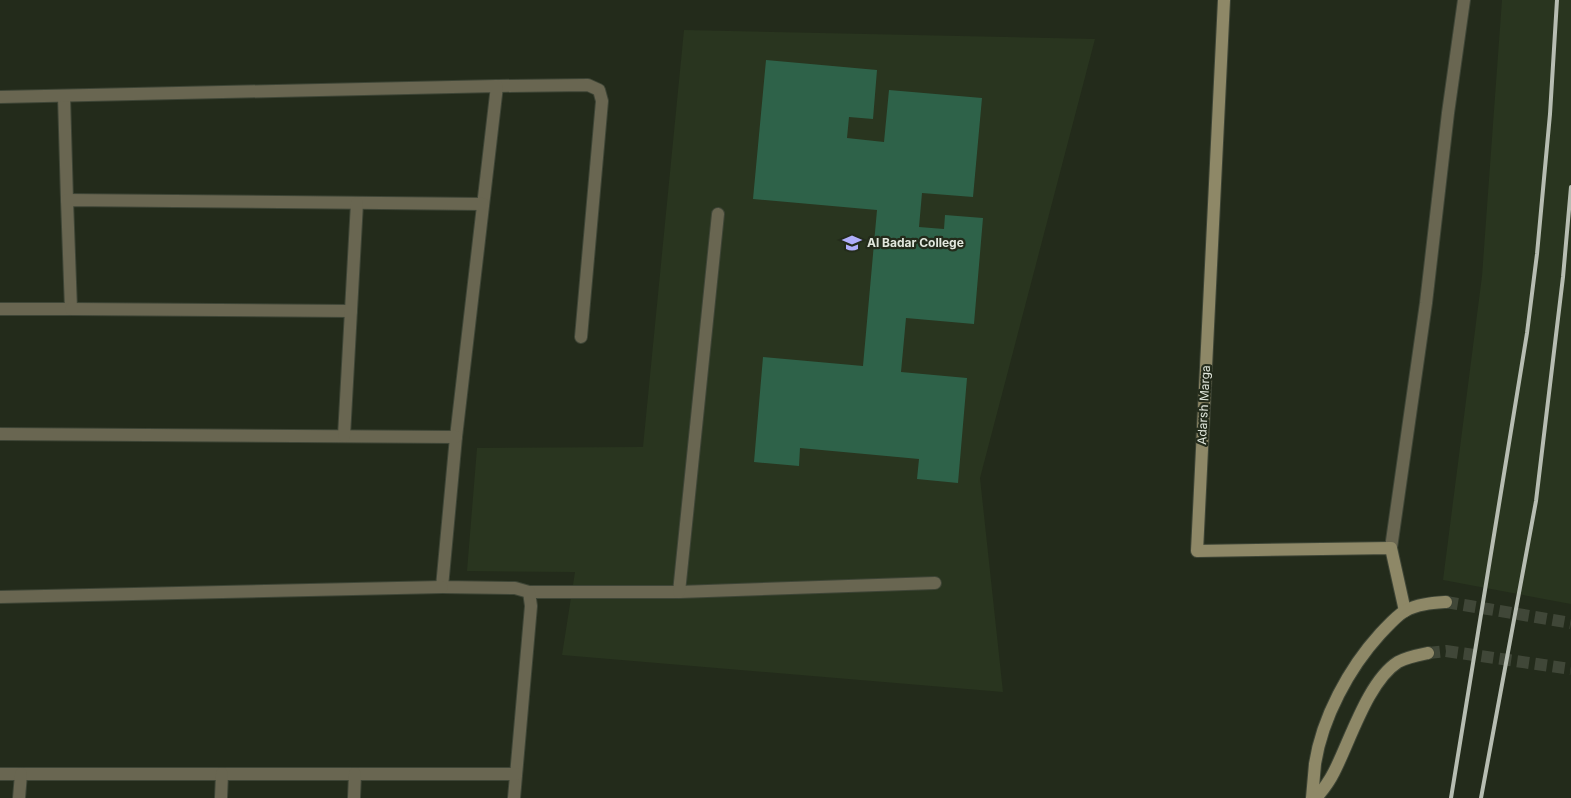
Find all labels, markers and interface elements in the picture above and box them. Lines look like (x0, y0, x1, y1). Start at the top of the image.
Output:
school or university icon: Al Badar College (841, 232, 863, 254)
place label: Al Badar College (867, 235, 964, 250)
street label: Adarsh Marga (1194, 365, 1213, 445)

